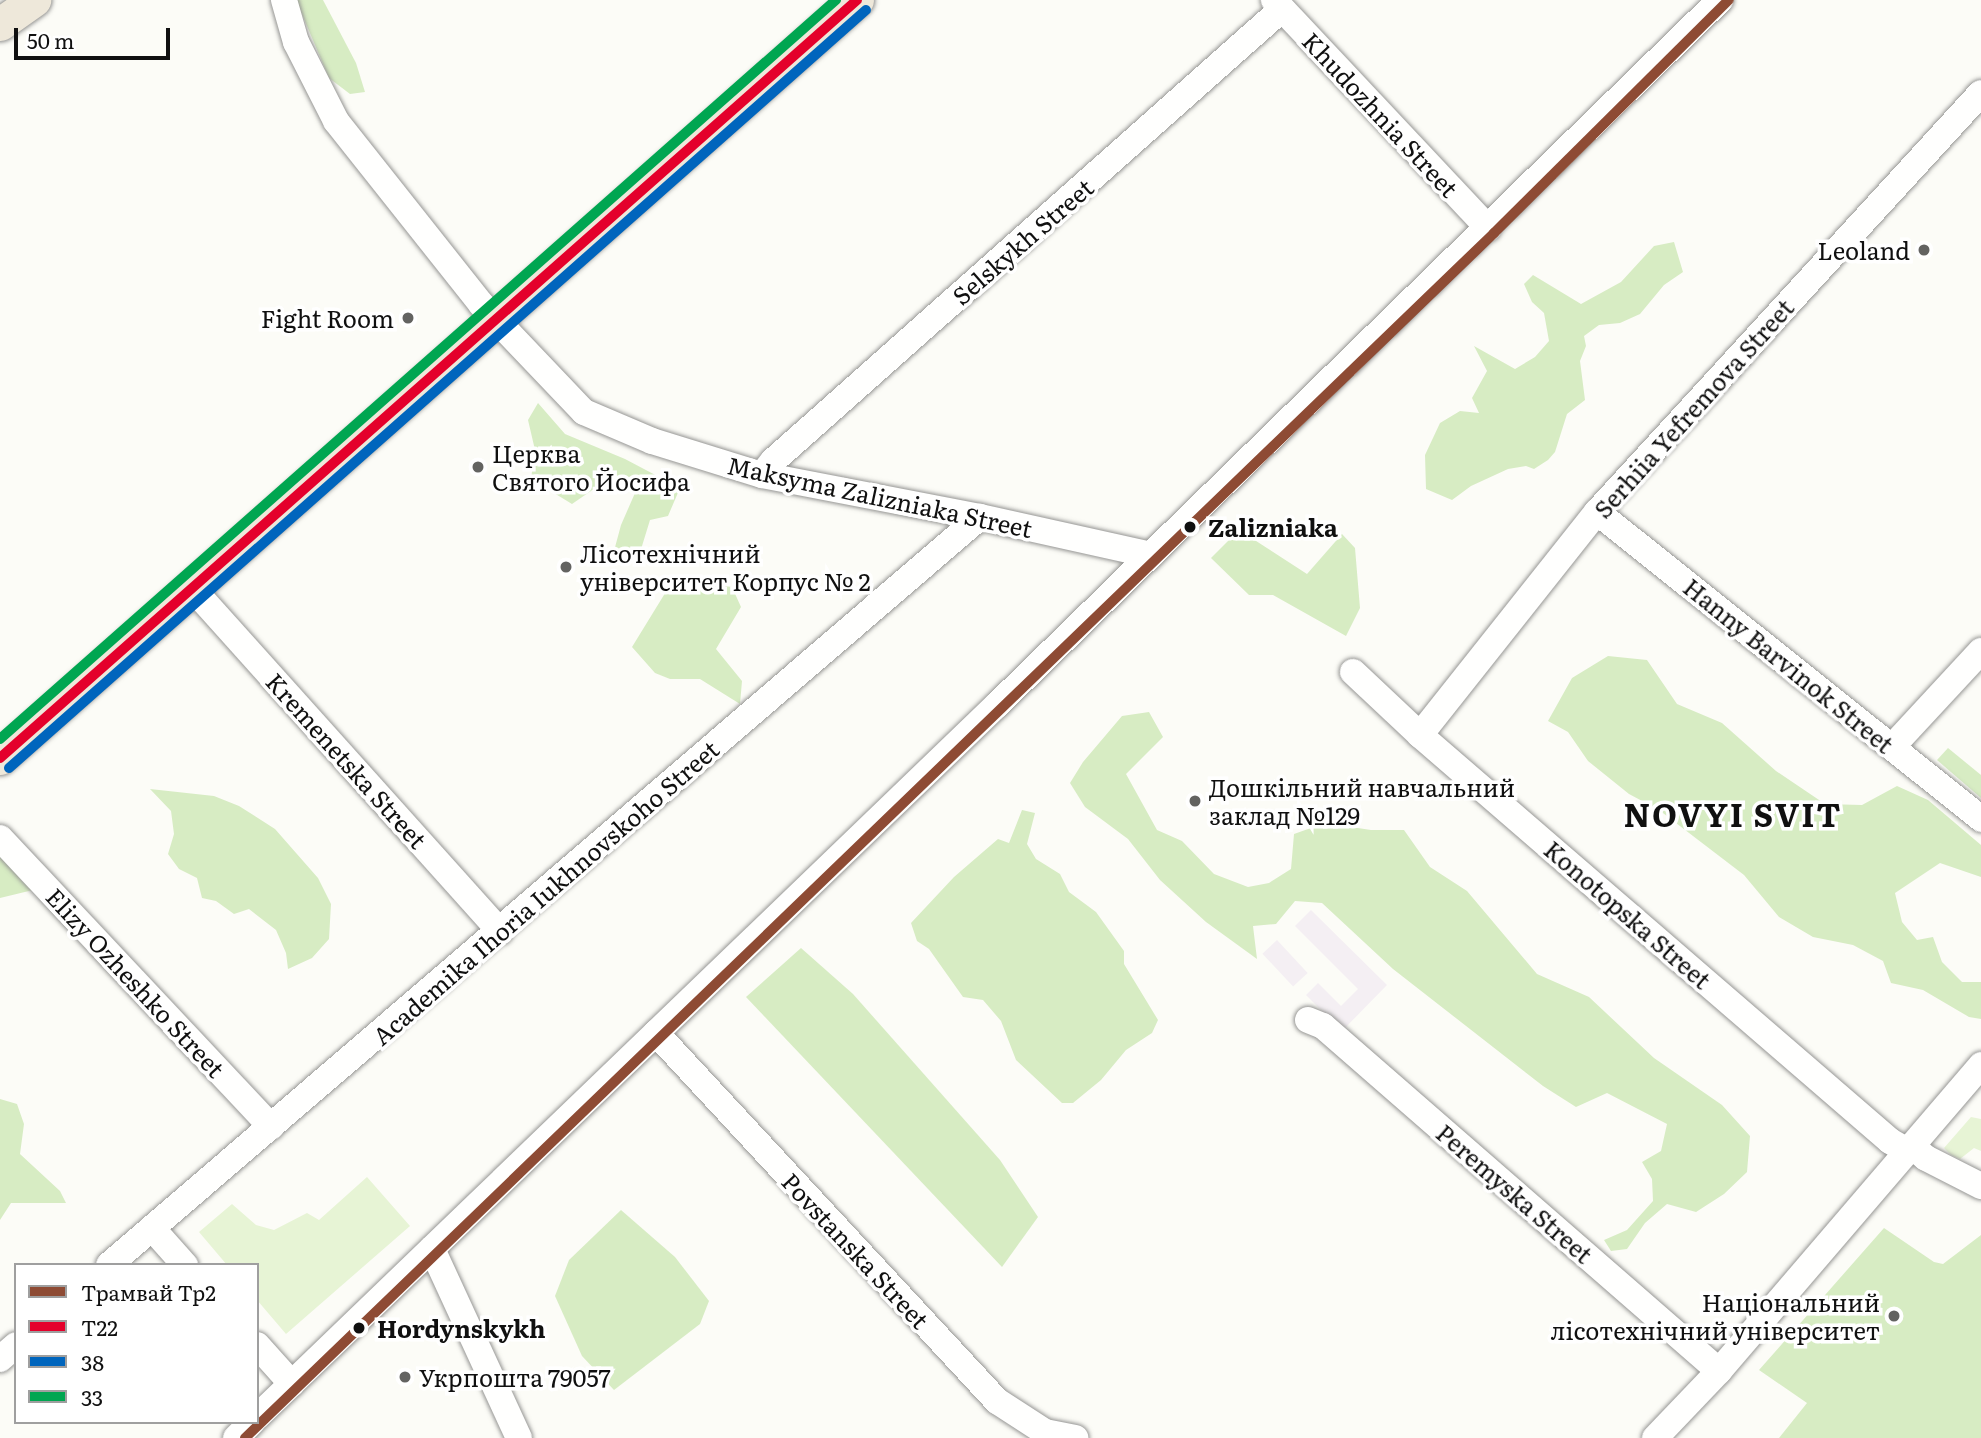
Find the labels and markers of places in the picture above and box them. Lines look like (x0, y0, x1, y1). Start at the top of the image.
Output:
place label: Leoland (1817, 236, 1910, 264)
marker: Leoland (1916, 242, 1932, 258)
place label: Fight Room (261, 304, 394, 332)
marker: Fight Room (400, 310, 416, 326)
place label: Церква Святого Йосифа (492, 439, 690, 495)
marker: Церква Святого Йосифа (470, 459, 486, 475)
place label: Zalizniaka (1208, 513, 1338, 541)
marker: Zalizniaka (1178, 515, 1202, 539)
place label: Лісотехнічний університет Корпус № 2 (580, 539, 871, 595)
marker: Лісотехнічний університет Корпус № 2 (558, 559, 574, 575)
place label: Дошкільний навчальний заклад №129 (1209, 773, 1515, 829)
marker: Дошкільний навчальний заклад №129 (1187, 793, 1203, 809)
place label: Національний лісотехнічний університет (1551, 1288, 1880, 1344)
marker: Національний лісотехнічний університет (1886, 1308, 1902, 1324)
place label: Hordynskykh (377, 1314, 546, 1342)
marker: Hordynskykh (347, 1316, 371, 1340)
place label: Укрпошта 79057 (419, 1363, 611, 1391)
marker: Укрпошта 79057 (397, 1369, 413, 1385)

